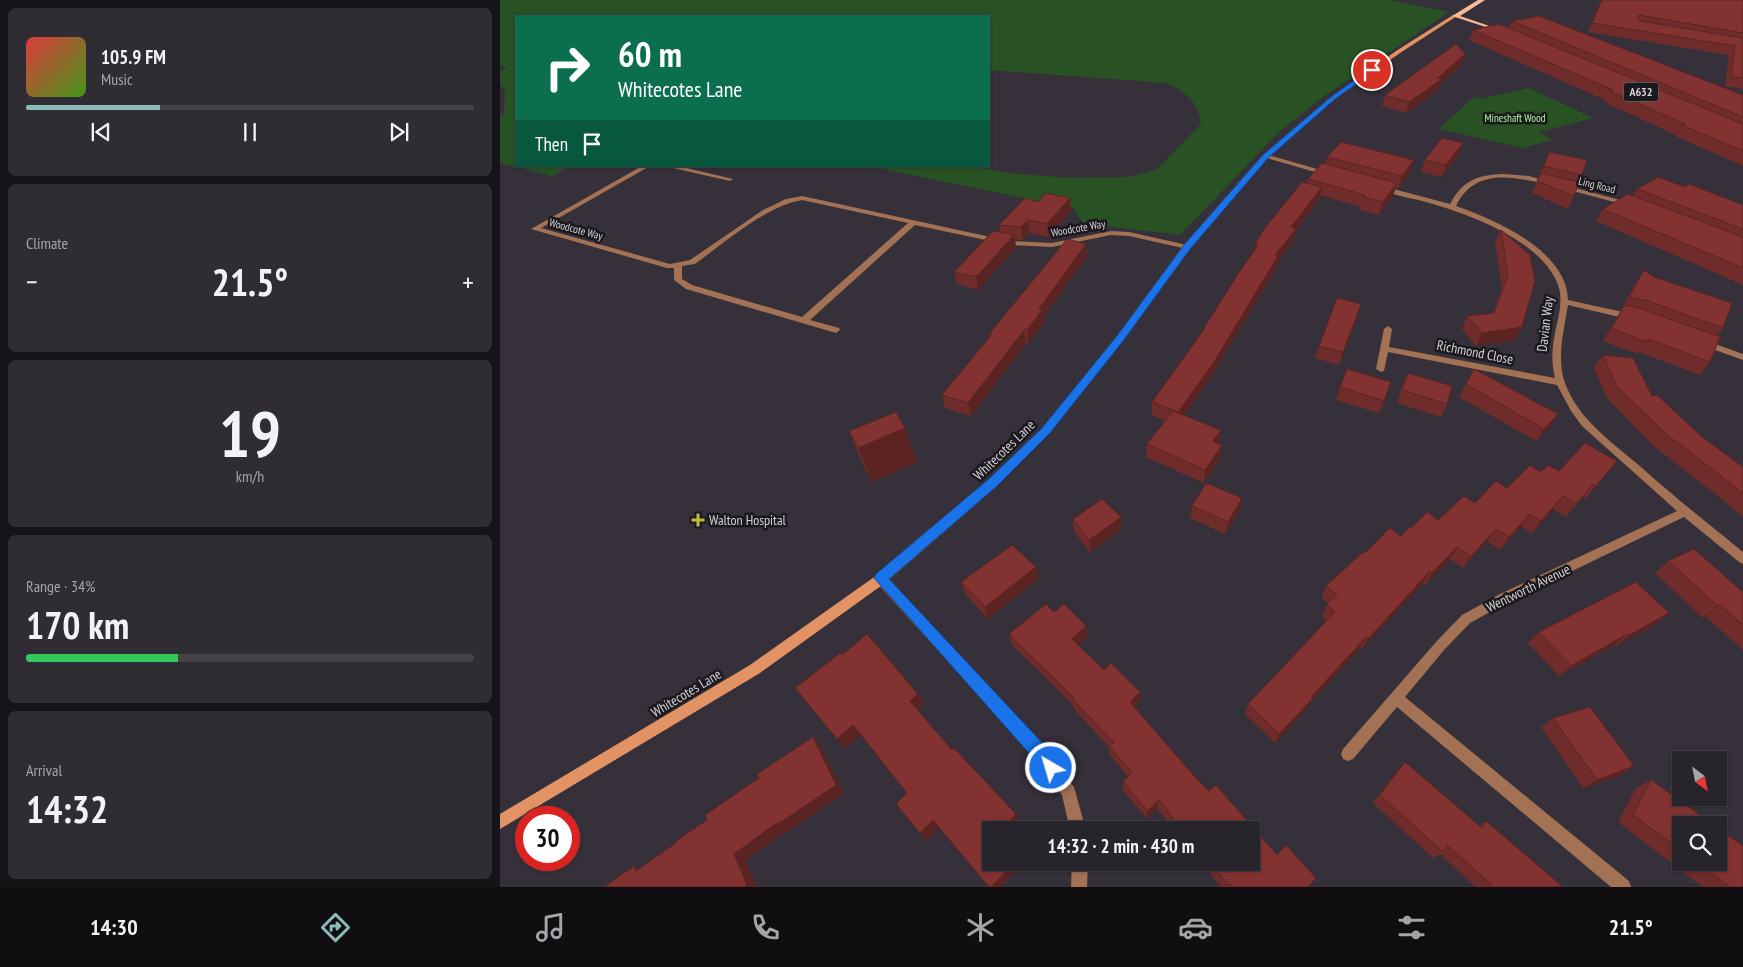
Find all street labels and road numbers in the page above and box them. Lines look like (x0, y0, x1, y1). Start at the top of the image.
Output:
road number: A632 (1624, 82, 1658, 101)
street label: Ling Road (1577, 174, 1617, 196)
street label: Woodcote Way (548, 215, 605, 243)
street label: Woodcote Way (1050, 216, 1107, 240)
street label: Davian Way (1533, 295, 1557, 353)
street label: Richmond Close (1435, 336, 1515, 368)
street label: Whitecotes Lane (969, 416, 1039, 484)
street label: Wentworth Avenue (1483, 560, 1573, 616)
street label: Whitecotes Lane (647, 665, 725, 721)

